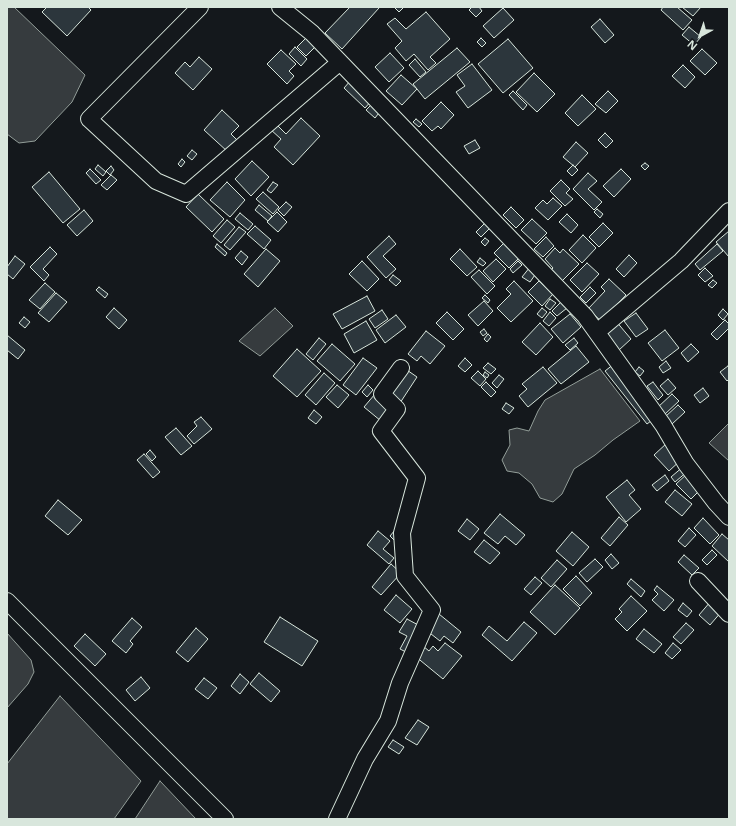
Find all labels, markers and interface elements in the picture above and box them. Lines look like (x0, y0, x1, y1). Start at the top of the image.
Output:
north arrow (680, 16, 720, 56)
text: N (684, 37, 700, 54)

